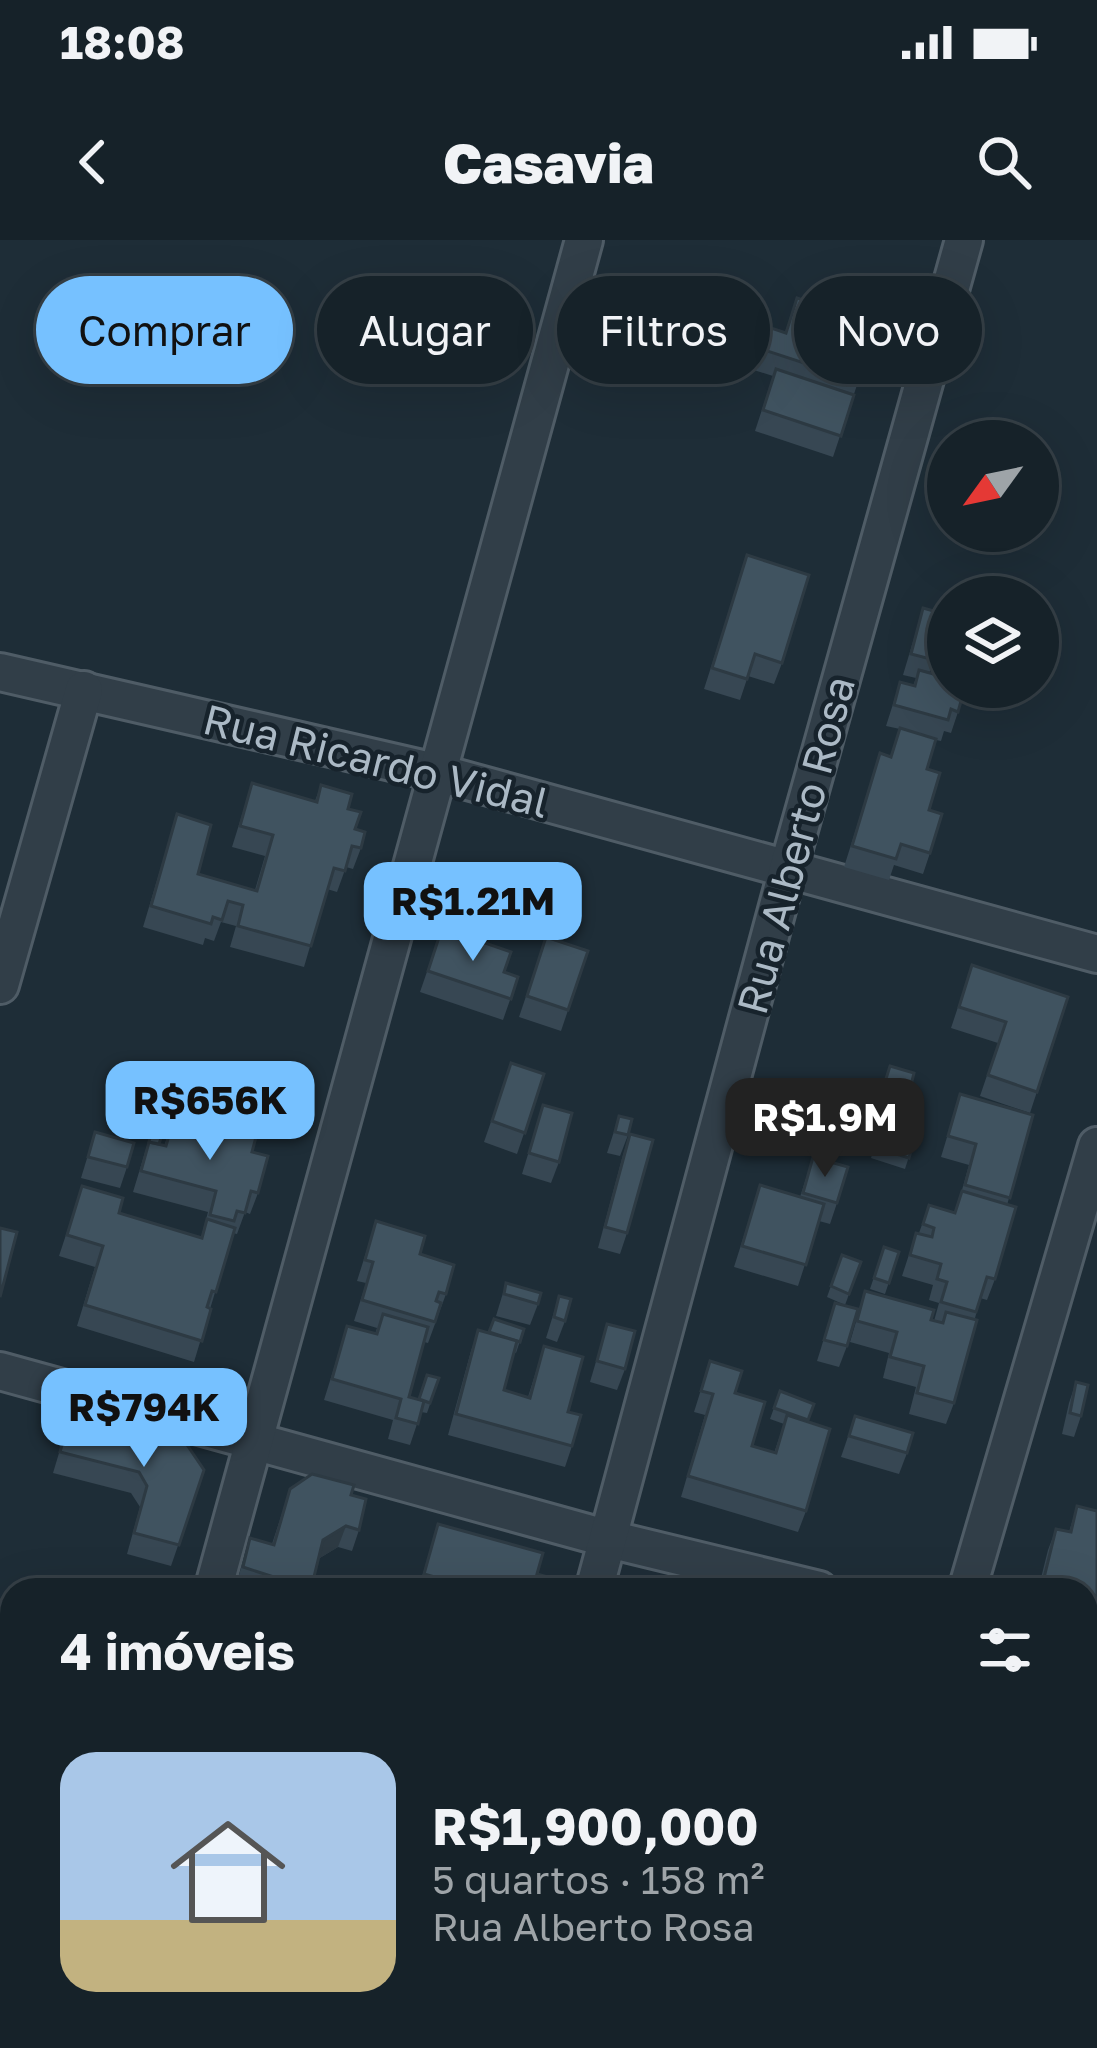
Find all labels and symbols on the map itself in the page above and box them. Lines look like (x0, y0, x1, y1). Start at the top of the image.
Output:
north arrow (927, 420, 1059, 552)
street label: Rua Alberto Rosa (726, 671, 864, 1019)
street label: Rua Ricardo Vidal (199, 693, 554, 827)
pin: R$1.21M (362, 862, 584, 964)
pin: R$656K (112, 1061, 308, 1163)
pin: R$1.9M (727, 1078, 923, 1180)
pin: R$794K (46, 1368, 242, 1470)

